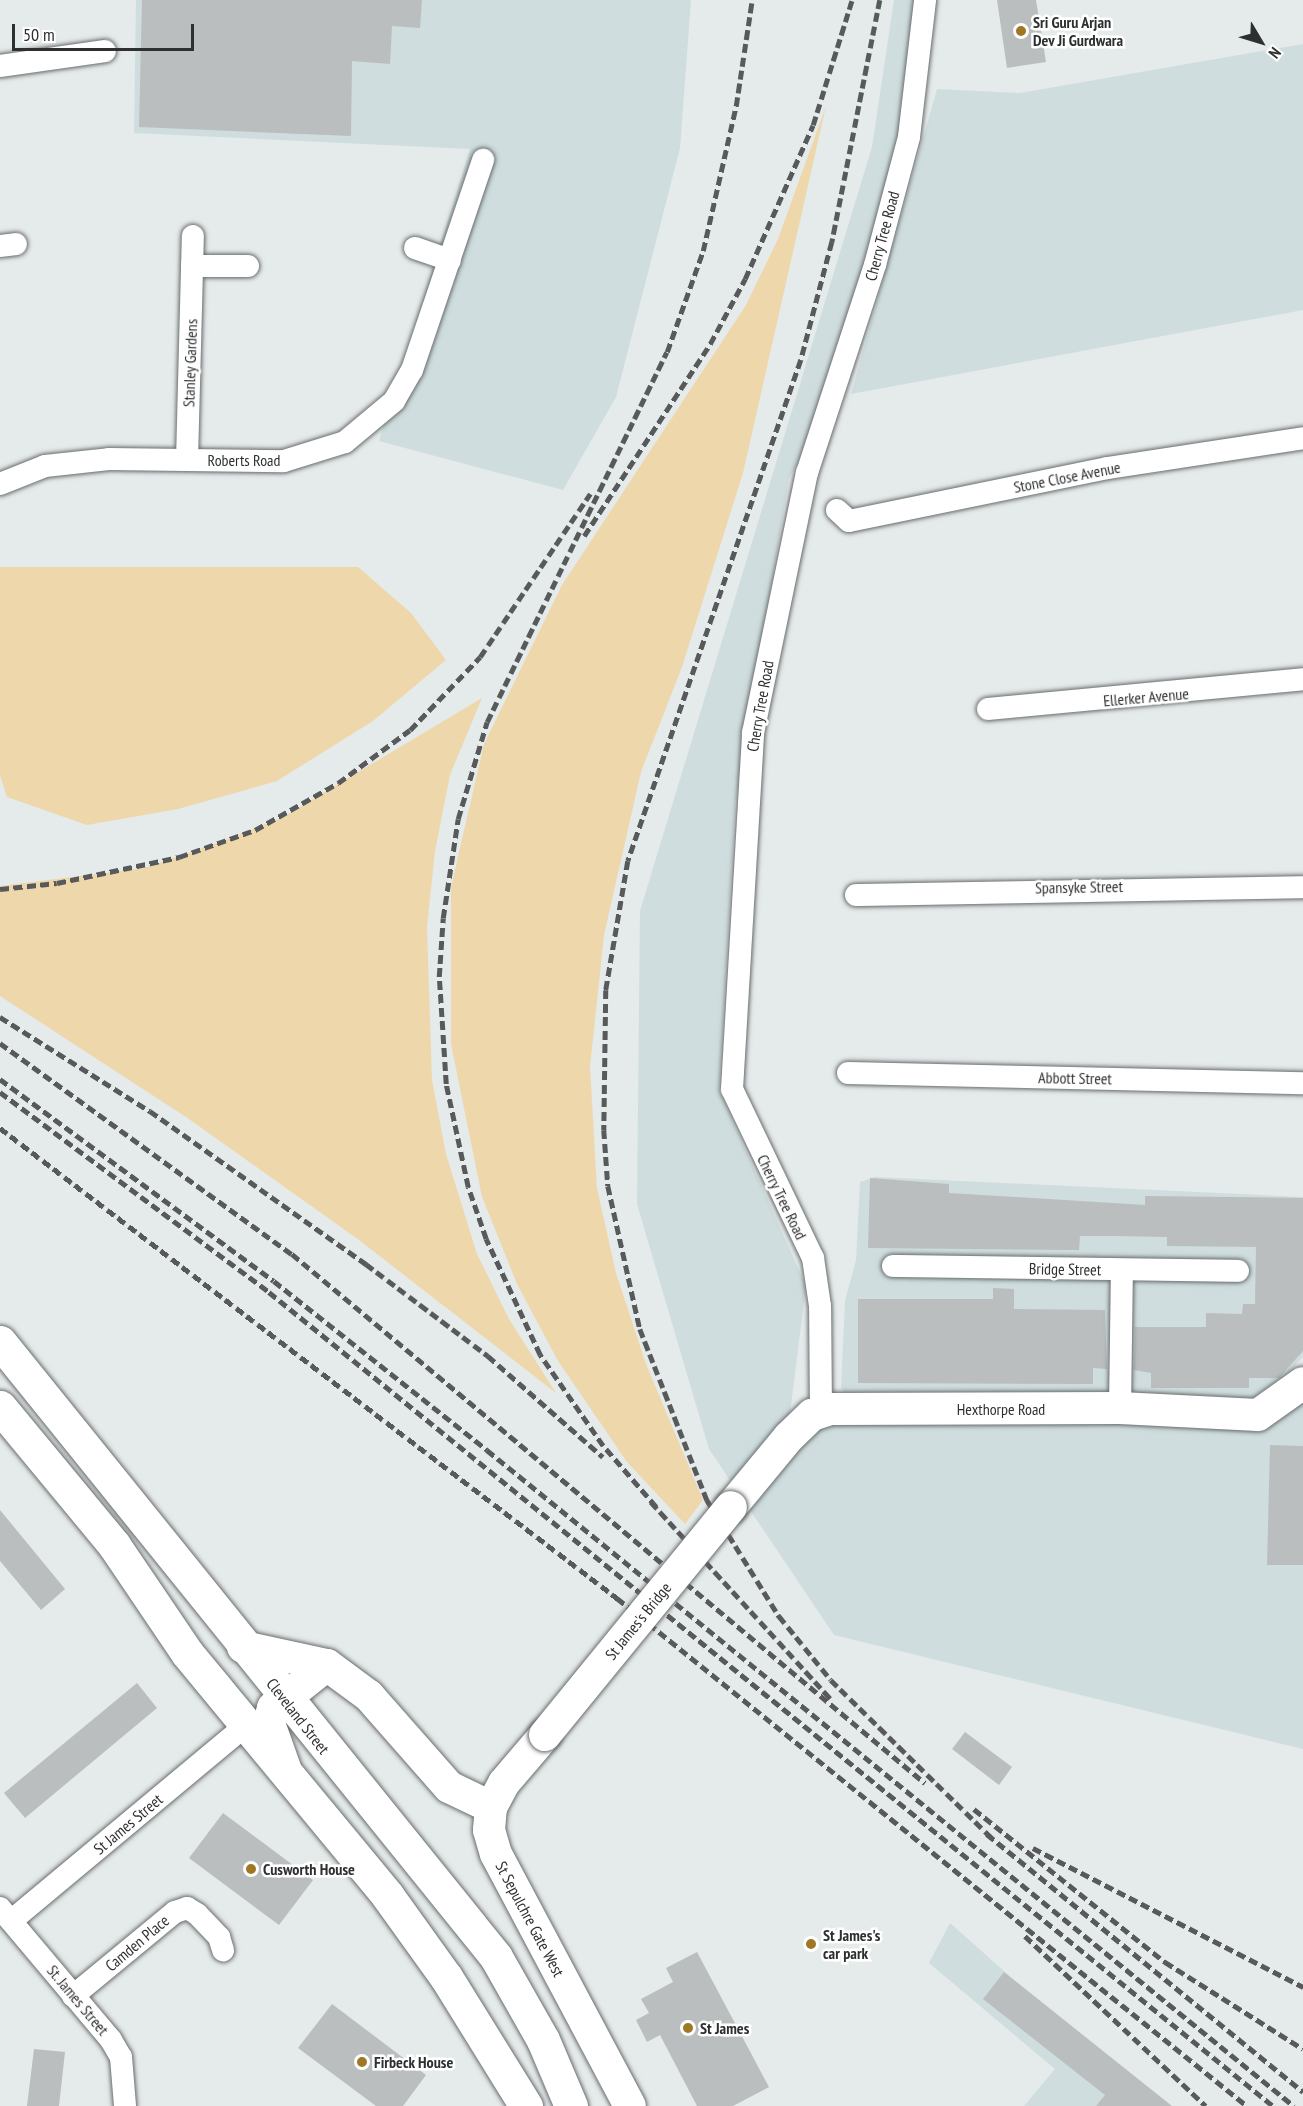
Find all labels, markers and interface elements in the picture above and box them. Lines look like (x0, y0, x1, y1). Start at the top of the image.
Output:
scale bar (15, 12, 196, 50)
place label: Sri Guru Arjan Dev Ji Gurdwara (1033, 12, 1124, 50)
north arrow (1231, 12, 1291, 72)
text: 50 m (23, 23, 55, 46)
marker: Sri Guru Arjan Dev Ji Gurdwara (1014, 24, 1028, 38)
text: N (1265, 44, 1286, 63)
street label: Cherry Tree Road (861, 189, 903, 283)
street label: Stanley Gardens (179, 318, 201, 408)
street label: Roberts Road (208, 450, 280, 470)
street label: Stone Close Avenue (1012, 457, 1122, 497)
street label: Cherry Tree Road (742, 658, 778, 754)
street label: Ellerker Avenue (1102, 684, 1190, 710)
street label: Spansyke Street (1035, 877, 1123, 897)
street label: Abbott Street (1038, 1068, 1112, 1088)
street label: Cherry Tree Road (753, 1151, 811, 1243)
street label: Bridge Street (1029, 1259, 1101, 1279)
street label: Hexthorpe Road (957, 1399, 1045, 1419)
street label: St James's Bridge (601, 1578, 675, 1664)
street label: Cleveland Street (262, 1674, 334, 1758)
street label: St James Street (90, 1790, 166, 1858)
street label: St Sepulchre Gate West (491, 1858, 569, 1980)
place label: Cusworth House (263, 1859, 355, 1879)
marker: Cusworth House (244, 1862, 258, 1876)
street label: Camden Place (101, 1911, 173, 1975)
place label: St James's car park (823, 1925, 880, 1963)
marker: St James's car park (804, 1937, 818, 1951)
street label: St. James Street (43, 1961, 113, 2039)
place label: St James (700, 2018, 749, 2038)
marker: St James (681, 2021, 695, 2035)
place label: Firbeck House (374, 2052, 454, 2072)
marker: Firbeck House (355, 2055, 369, 2069)

